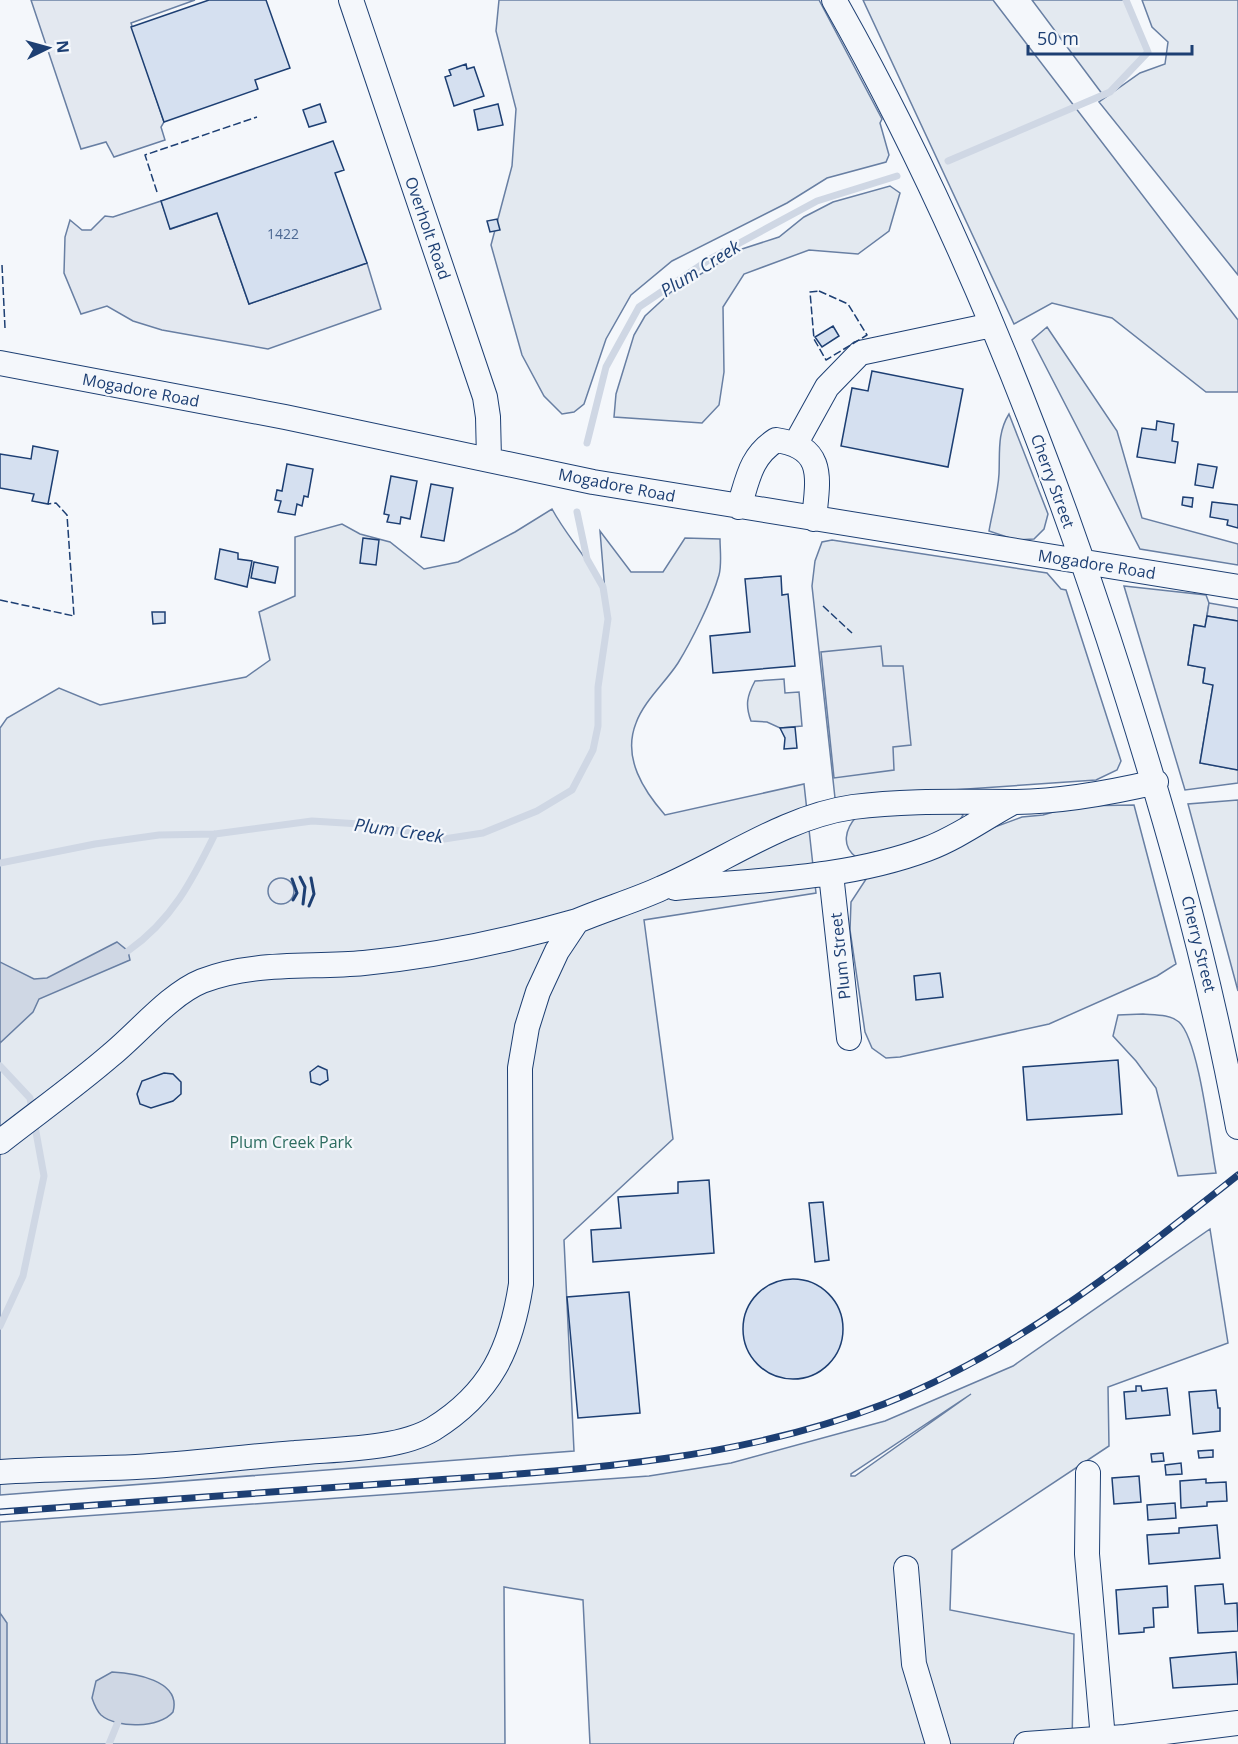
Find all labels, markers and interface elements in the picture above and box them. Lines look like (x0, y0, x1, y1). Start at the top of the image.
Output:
north arrow (18, 18, 78, 78)
scale bar (1028, 18, 1192, 56)
text: 50 m (1037, 26, 1079, 50)
text: N (51, 39, 74, 54)
street label: Overholt Road (400, 174, 456, 282)
house number: 1422 (267, 224, 299, 243)
water label: Plum Creek (656, 233, 745, 302)
street label: Mogadore Road (81, 368, 201, 412)
street label: Cherry Street (1026, 431, 1080, 531)
street label: Mogadore Road (557, 463, 677, 507)
street label: Mogadore Road (1037, 544, 1157, 584)
water label: Plum Creek (353, 812, 446, 848)
street label: Cherry Street (1176, 893, 1222, 995)
street label: Plum Street (824, 911, 855, 1000)
park label: Plum Creek Park (229, 1131, 353, 1153)

